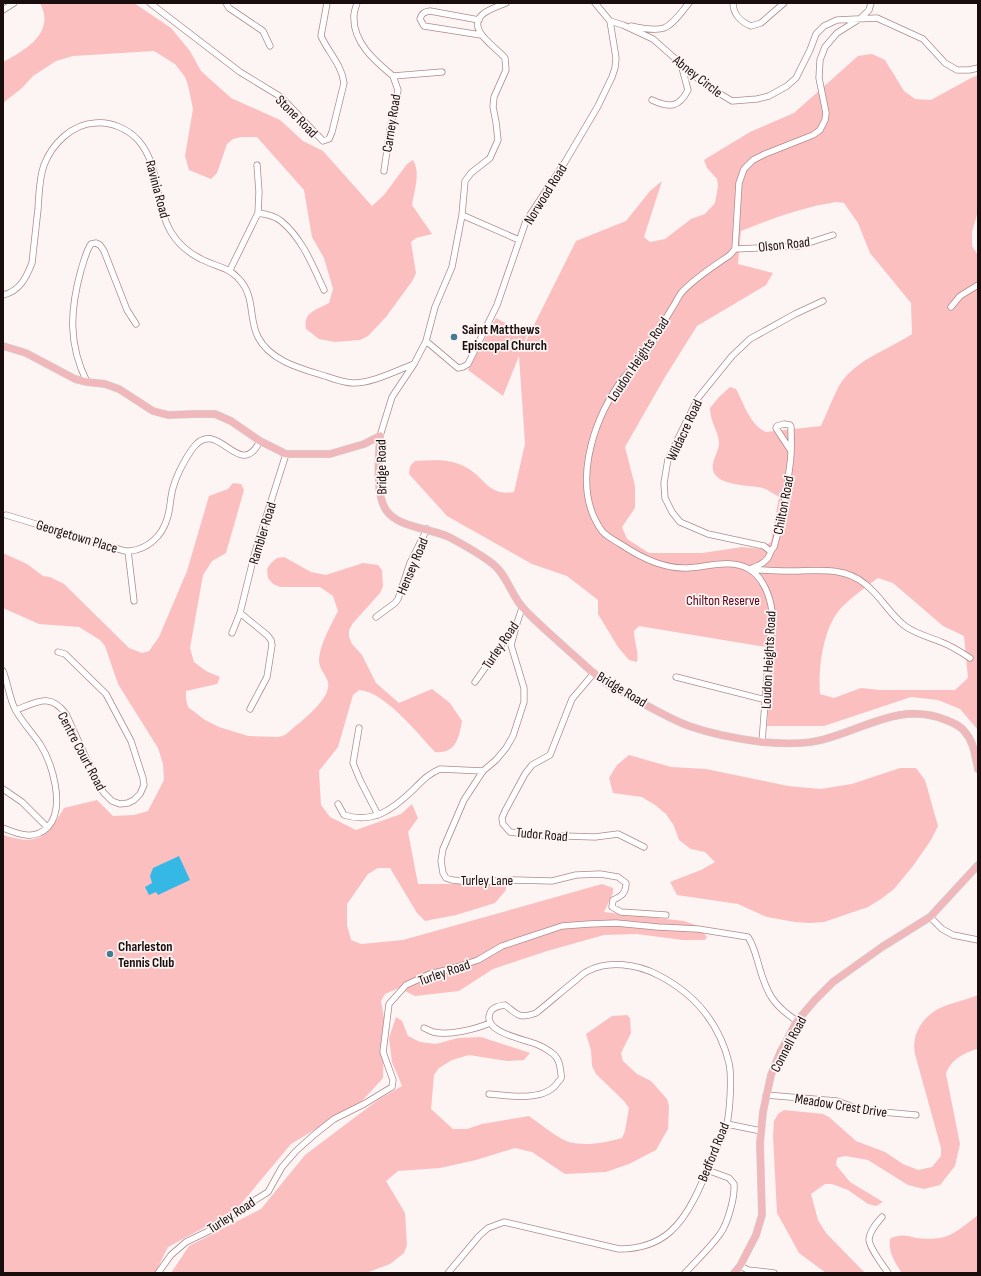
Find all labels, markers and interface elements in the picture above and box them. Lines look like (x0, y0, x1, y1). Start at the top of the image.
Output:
street label: Abney Circle (669, 51, 726, 101)
street label: Stone Road (272, 92, 322, 141)
street label: Carney Road (379, 93, 404, 153)
street label: Ravinia Road (142, 158, 173, 220)
street label: Norwood Road (520, 161, 571, 228)
street label: Olson Road (757, 233, 811, 256)
street label: Loudon Heights Road (604, 314, 673, 405)
place label: Saint Matthews Episcopal Church (462, 321, 547, 354)
marker: Saint Matthews Episcopal Church (449, 332, 459, 342)
street label: Wildacre Road (663, 397, 706, 464)
street label: Bridge Road (373, 439, 390, 495)
street label: Chilton Road (769, 474, 798, 536)
street label: Rambler Road (245, 500, 280, 566)
street label: Georgetown Place (34, 516, 120, 557)
street label: Hensey Road (393, 535, 432, 597)
park label: Chilton Reserve (686, 592, 760, 609)
street label: Loudon Heights Road (757, 610, 780, 710)
street label: Turley Road (478, 618, 523, 672)
street label: Bridge Road (594, 668, 650, 711)
street label: Centre Court Road (54, 709, 109, 794)
street label: Tudor Road (515, 824, 569, 845)
street label: Turley Lane (461, 872, 513, 889)
place label: Charleston Tennis Club (118, 938, 174, 971)
marker: Charleston Tennis Club (105, 949, 115, 959)
street label: Turley Road (416, 956, 472, 989)
street label: Connell Road (767, 1013, 810, 1075)
street label: Meadow Crest Drive (794, 1090, 888, 1121)
street label: Bedford Road (694, 1120, 733, 1184)
street label: Turley Road (204, 1194, 259, 1237)

